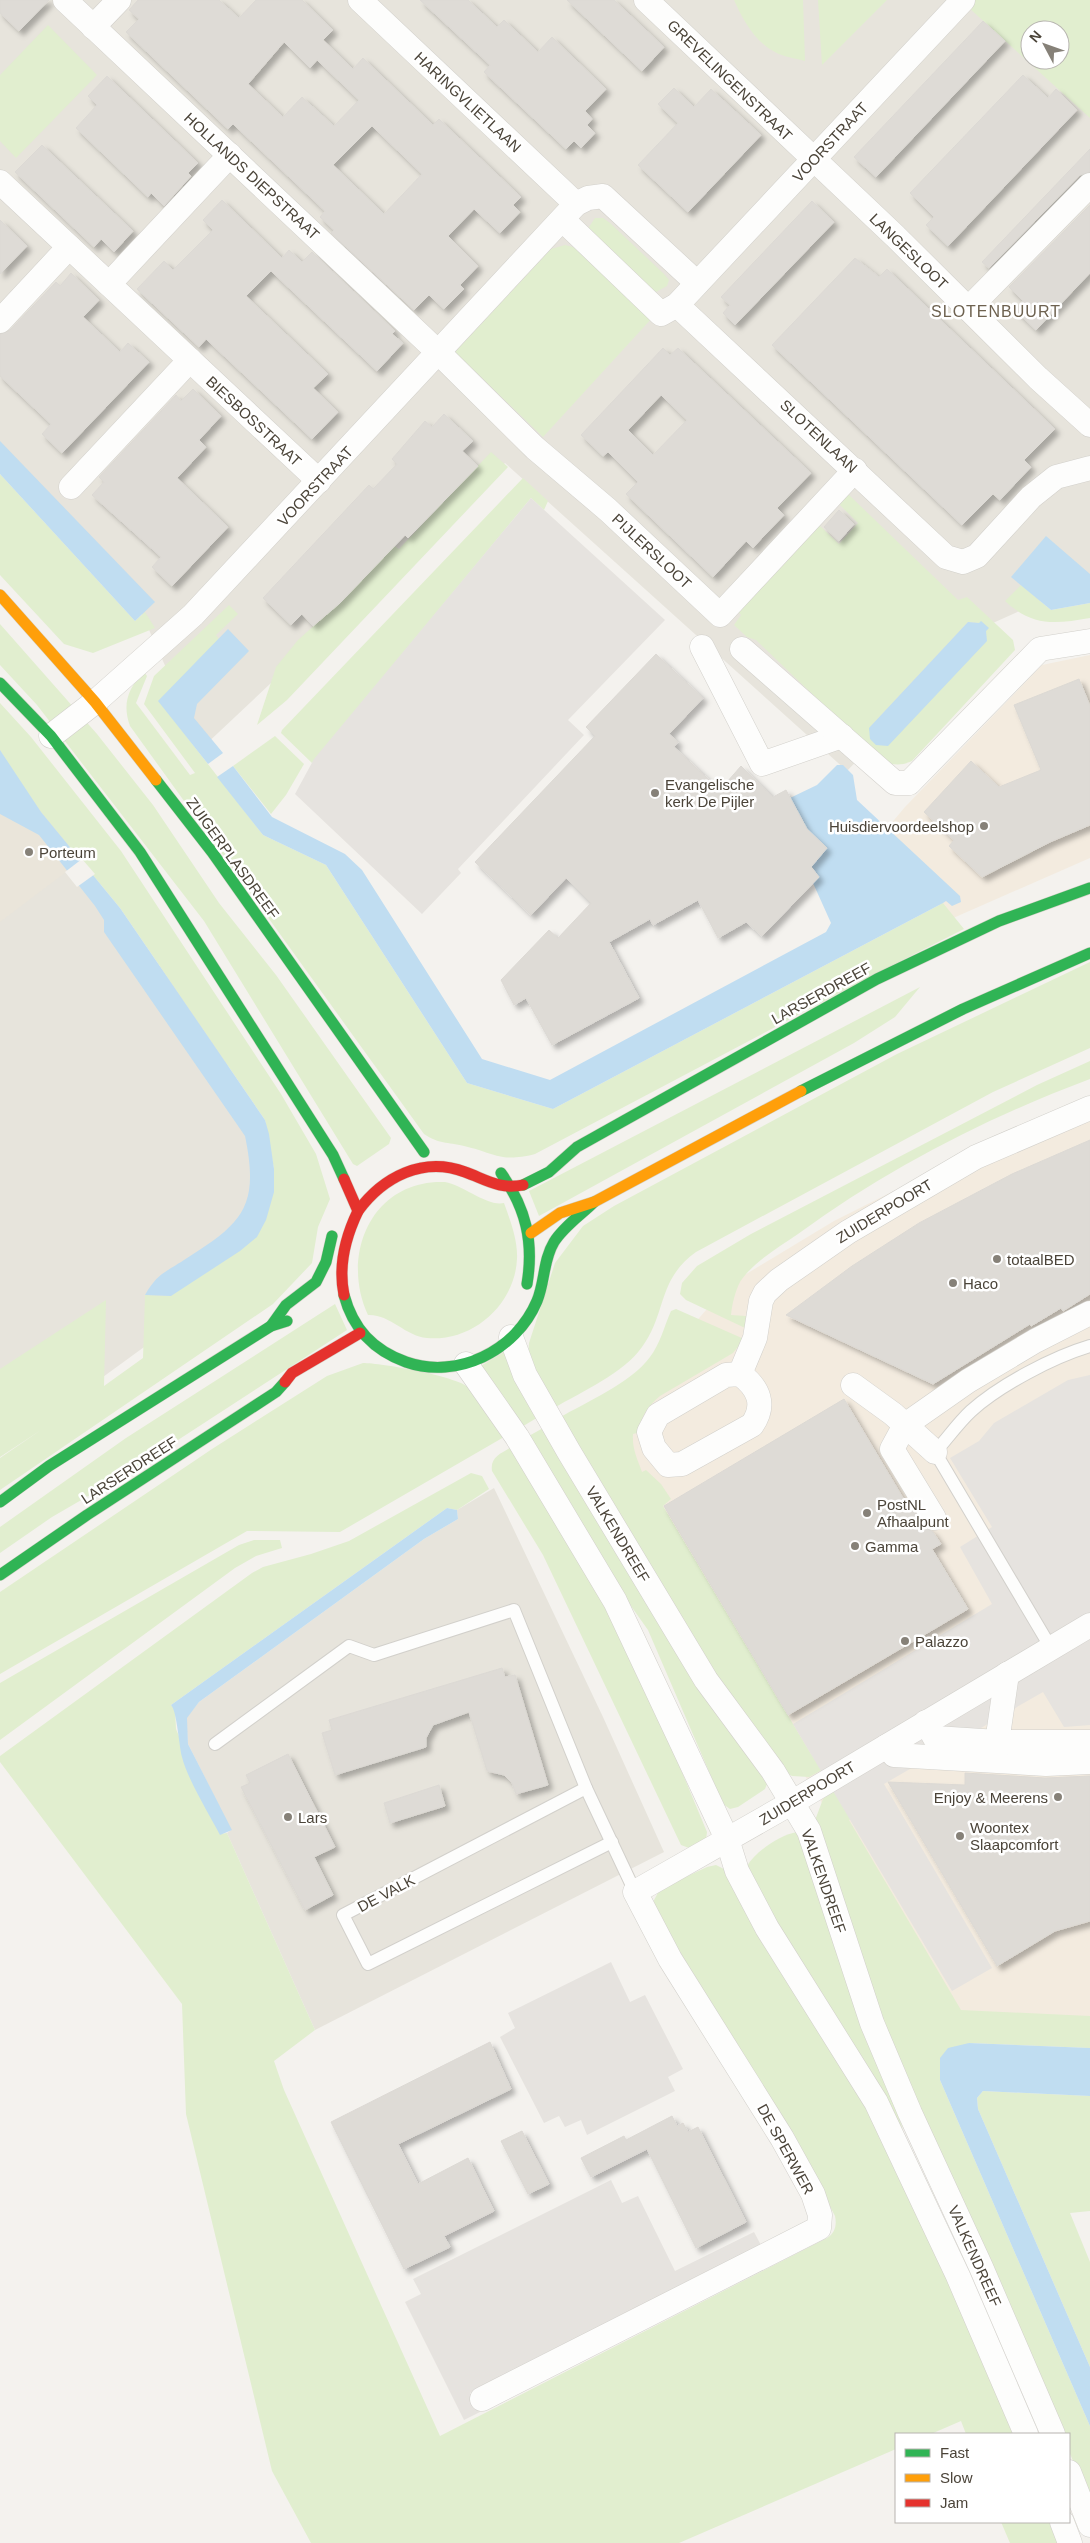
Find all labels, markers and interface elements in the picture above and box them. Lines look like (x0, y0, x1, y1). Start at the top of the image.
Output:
street label: GREVELINGENSTRAAT (664, 16, 796, 144)
north arrow (1020, 20, 1070, 70)
text: N (1026, 27, 1045, 46)
street label: HARINGVLIETLAAN (411, 48, 525, 156)
street label: VOORSTRAAT (789, 99, 871, 185)
street label: HOLLANDS DIEPSTRAAT (181, 109, 323, 243)
street label: LANGESLOOT (867, 210, 951, 292)
district label: SLOTENBUURT (931, 303, 1061, 320)
street label: BIESBOSSTRAAT (203, 373, 305, 469)
street label: SLOTENLAAN (777, 396, 861, 476)
street label: VOORSTRAAT (274, 443, 356, 529)
street label: PIJLERSLOOT (609, 510, 695, 592)
place label: Evangelische kerk De Pijler (665, 776, 754, 810)
marker: Evangelische kerk De Pijler (649, 787, 661, 799)
street label: ZUIGERPLASDREEF (183, 794, 283, 922)
place label: Huisdiervoordeelshop (829, 818, 974, 835)
marker: Huisdiervoordeelshop (978, 820, 990, 832)
place label: Porteum (39, 844, 96, 861)
marker: Porteum (23, 846, 35, 858)
street label: LARSERDREEF (768, 959, 874, 1027)
street label: ZUIDERPOORT (833, 1176, 935, 1246)
place label: totaalBED (1007, 1251, 1075, 1268)
marker: totaalBED (991, 1253, 1003, 1265)
place label: Haco (963, 1275, 998, 1292)
marker: Haco (947, 1277, 959, 1289)
street label: LARSERDREEF (78, 1433, 180, 1507)
street label: VALKENDREEF (583, 1483, 653, 1585)
place label: PostNL Afhaalpunt (877, 1496, 950, 1530)
marker: PostNL Afhaalpunt (861, 1507, 873, 1519)
place label: Gamma (865, 1538, 919, 1555)
marker: Gamma (849, 1540, 861, 1552)
place label: Palazzo (915, 1633, 968, 1650)
marker: Palazzo (899, 1635, 911, 1647)
street label: ZUIDERPOORT (756, 1758, 858, 1828)
place label: Enjoy & Meerens (934, 1789, 1048, 1806)
marker: Enjoy & Meerens (1052, 1791, 1064, 1803)
place label: Lars (298, 1809, 327, 1826)
marker: Lars (282, 1811, 294, 1823)
place label: Woontex Slaapcomfort (970, 1819, 1059, 1853)
street label: VALKENDREEF (798, 1827, 850, 1935)
marker: Woontex Slaapcomfort (954, 1830, 966, 1842)
street label: DE VALK (355, 1871, 417, 1915)
street label: DE SPERWER (754, 2101, 818, 2197)
street label: VALKENDREEF (945, 2203, 1005, 2309)
legend (895, 2433, 1070, 2523)
text: Fast (940, 2444, 970, 2461)
text: Slow (940, 2469, 973, 2486)
text: Jam (940, 2494, 968, 2511)

